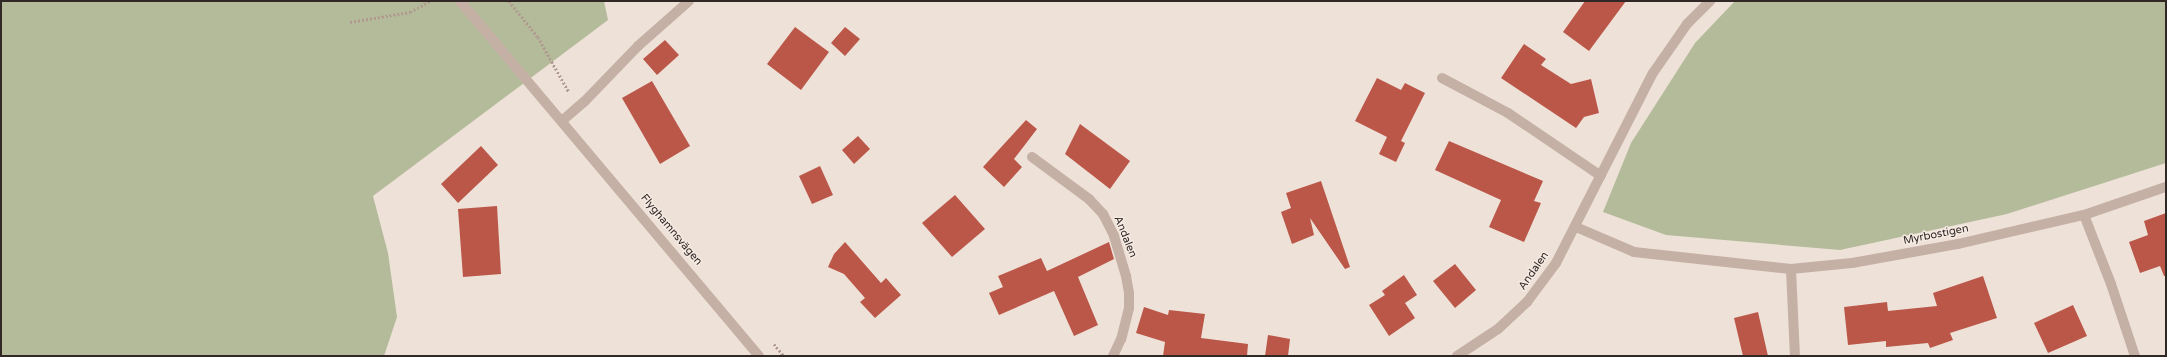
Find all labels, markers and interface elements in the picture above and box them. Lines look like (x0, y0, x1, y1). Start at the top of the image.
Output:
street label: Flyghamnsvägen (637, 192, 705, 268)
street label: Andalen (1111, 214, 1139, 260)
street label: Myrbostigen (1902, 222, 1970, 248)
street label: Andalen (1516, 249, 1552, 293)

